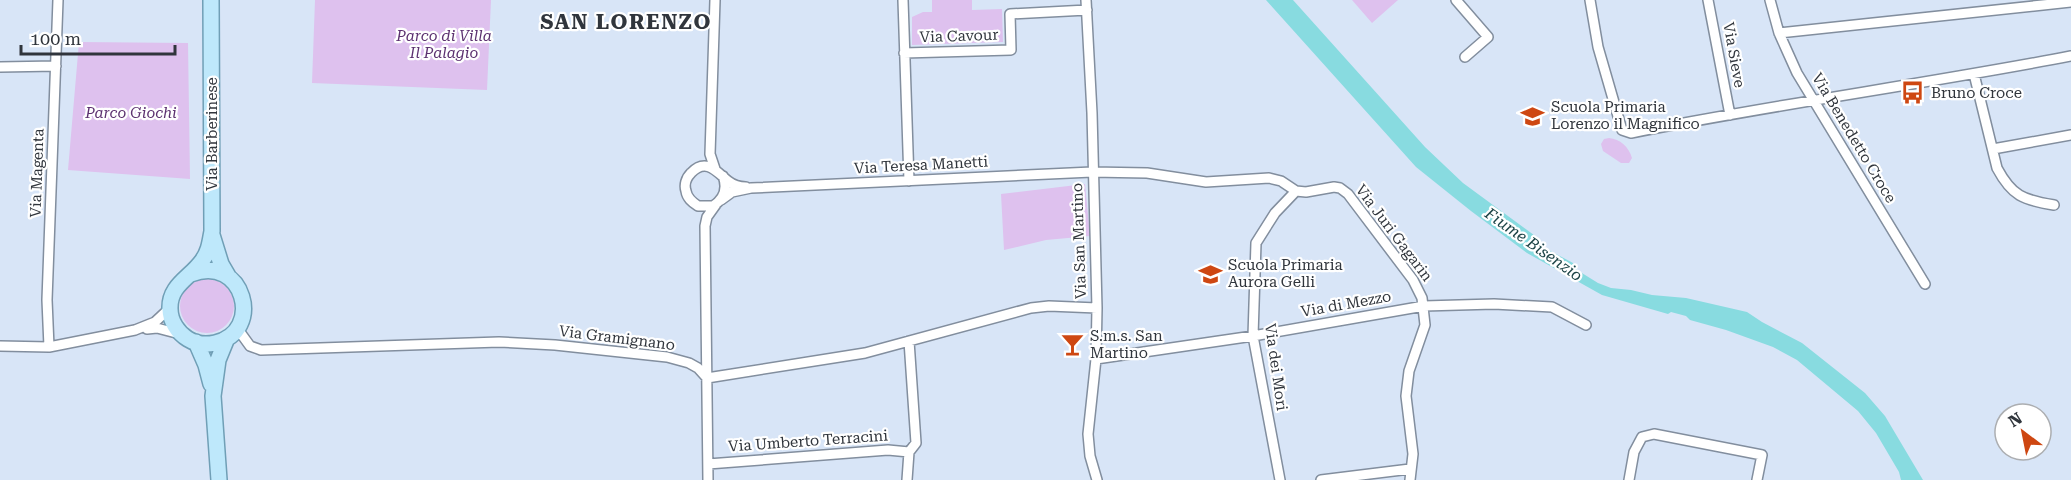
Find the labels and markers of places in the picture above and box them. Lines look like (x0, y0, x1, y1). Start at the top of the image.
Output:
bus stop icon: Bruno Croce (1900, 80, 1926, 106)
place label: Bruno Croce (1931, 84, 2022, 102)
place label: Scuola Primaria Lorenzo il Magnifico (1551, 98, 1700, 133)
school or university icon: Scuola Primaria Lorenzo il Magnifico (1520, 103, 1546, 129)
place label: Scuola Primaria Aurora Gelli (1228, 256, 1343, 291)
school or university icon: Scuola Primaria Aurora Gelli (1197, 261, 1223, 287)
place label: S.m.s. San Martino (1090, 327, 1163, 362)
bar icon: S.m.s. San Martino (1059, 332, 1085, 358)

